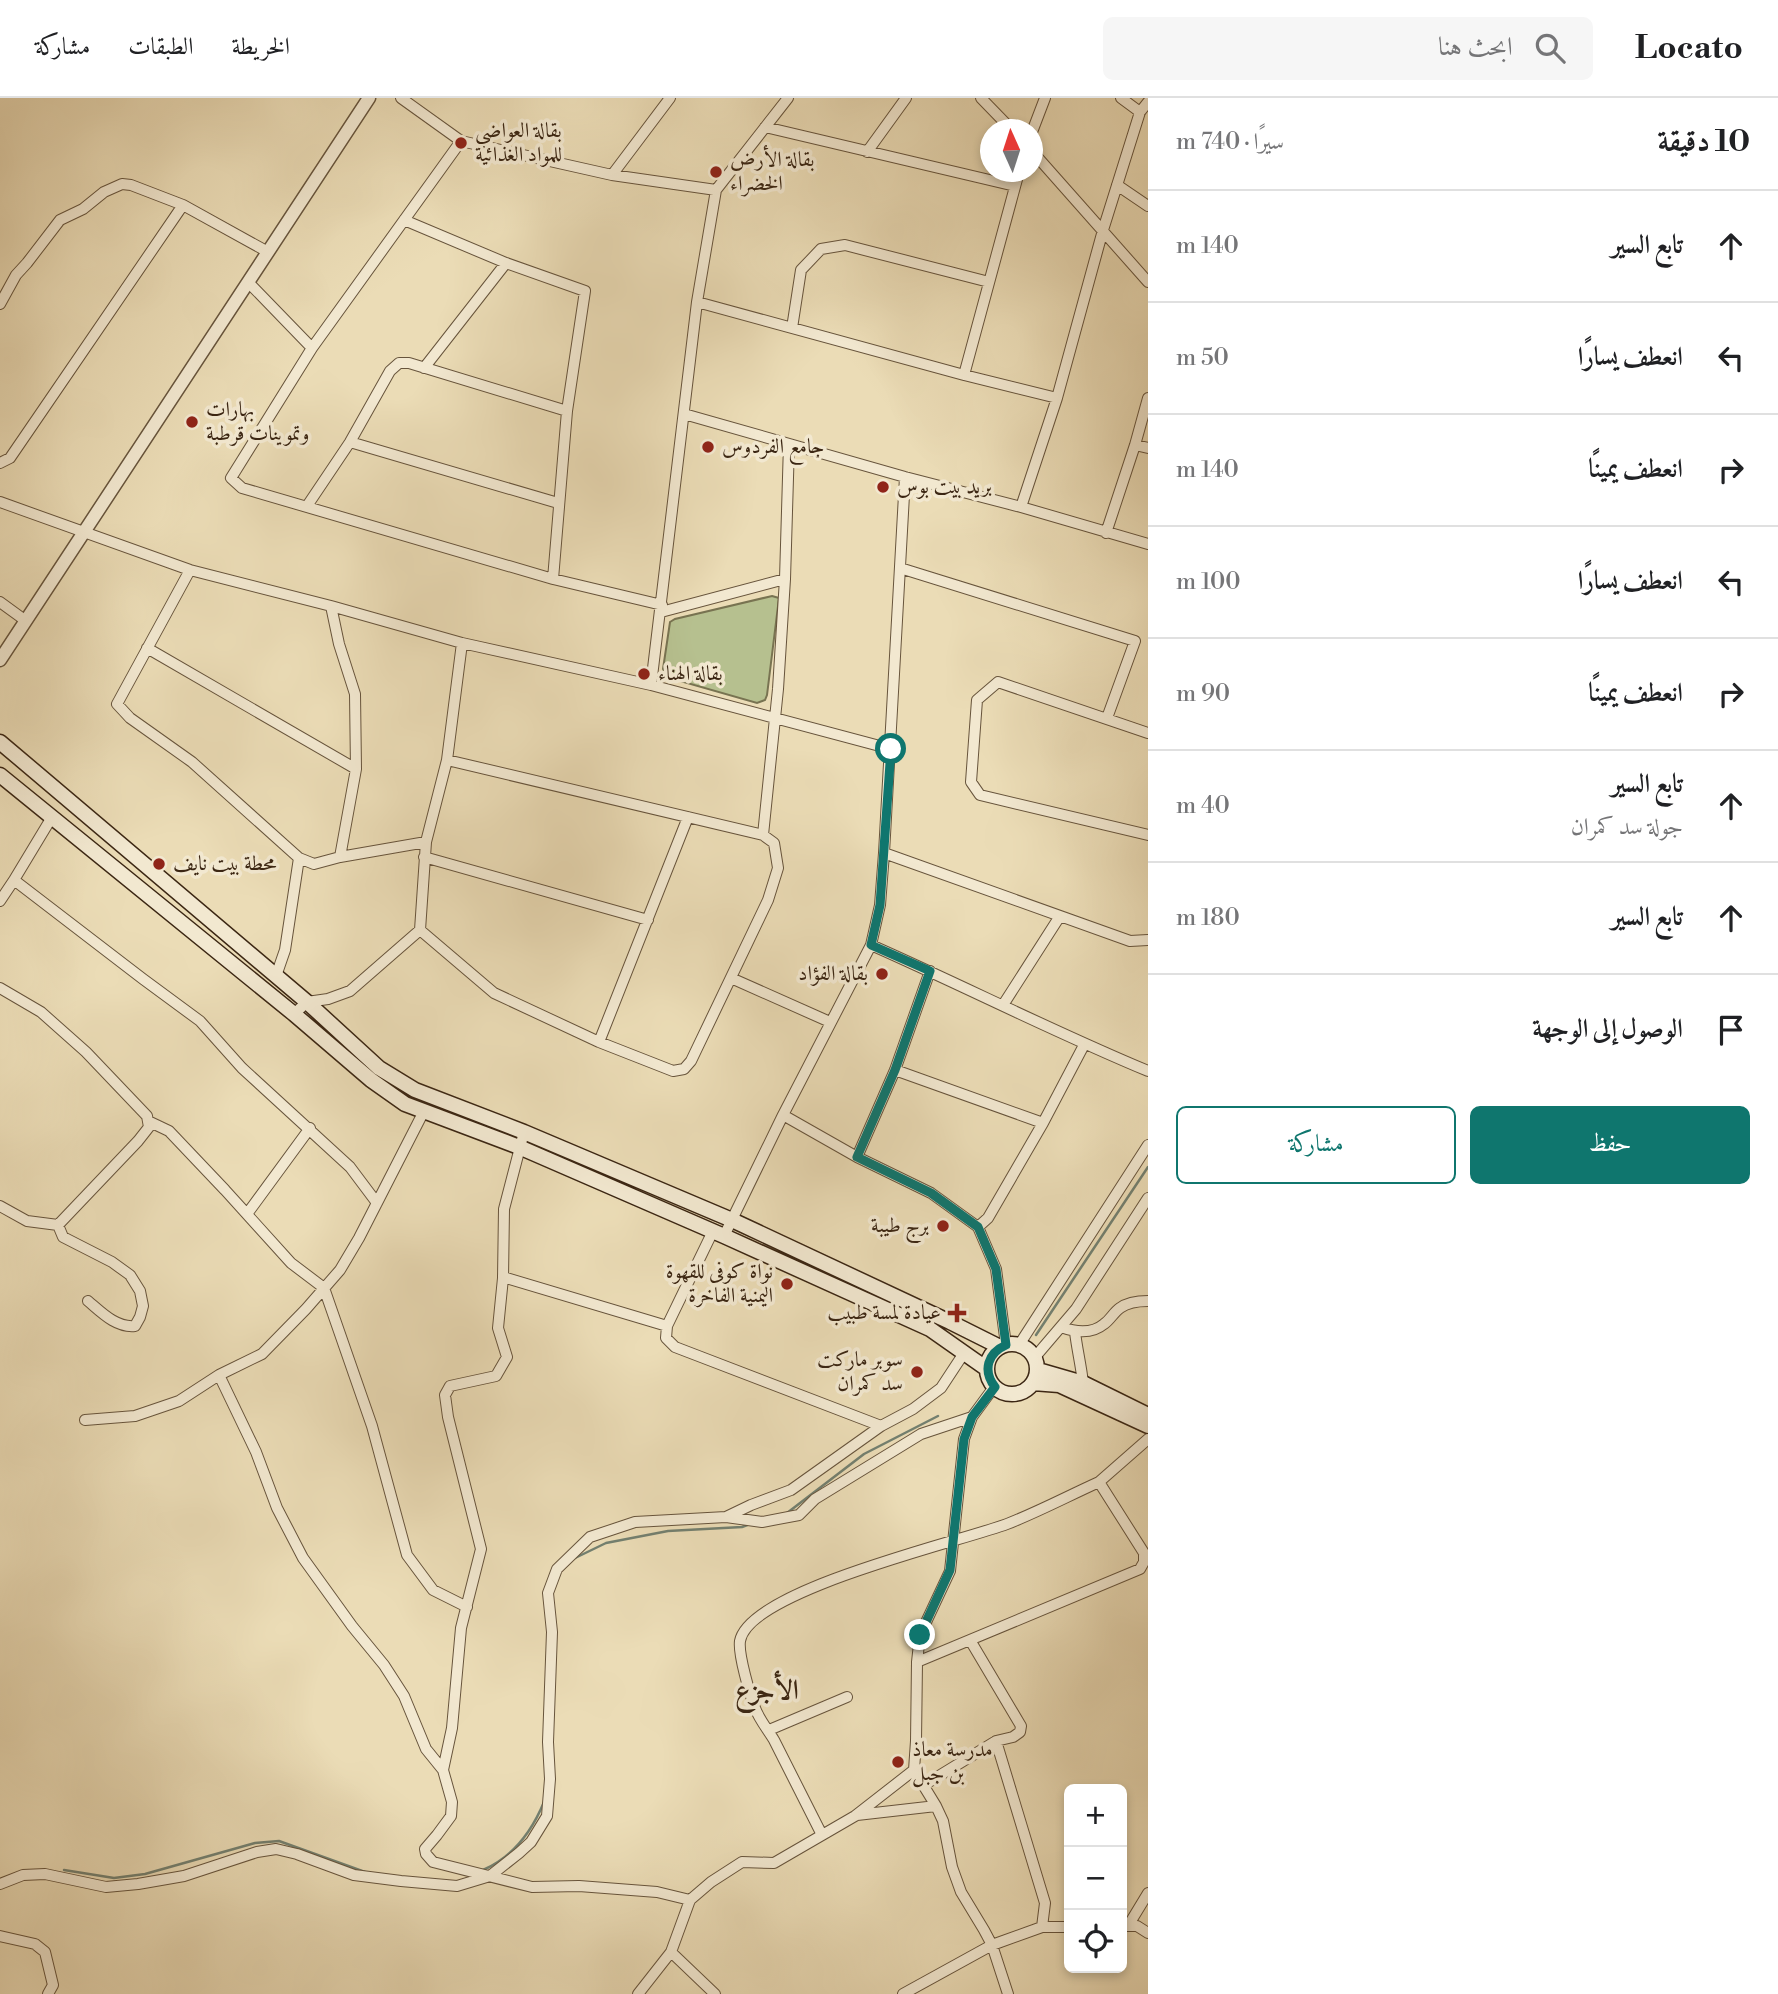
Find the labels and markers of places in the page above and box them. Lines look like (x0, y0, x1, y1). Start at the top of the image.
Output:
place label: بقالة العواضي للمواد الغذائية (475, 118, 562, 168)
marker: بقالة العواضي للمواد الغذائية (453, 135, 469, 151)
place label: بقالة الأرض الخضراء (730, 144, 814, 197)
marker: بقالة الأرض الخضراء (708, 164, 724, 180)
place label: بهارات وتموينات قرطبة (206, 397, 309, 447)
marker: بهارات وتموينات قرطبة (184, 414, 200, 430)
place label: جامع الفردوس (722, 434, 824, 465)
marker: جامع الفردوس (700, 439, 716, 455)
place label: بريد بيت بوس (897, 474, 992, 500)
marker: بريد بيت بوس (875, 479, 891, 495)
place label: بقالة الهناء (658, 661, 723, 687)
marker: بقالة الهناء (636, 666, 652, 682)
place label: محطة بيت نايف (173, 851, 277, 877)
marker: محطة بيت نايف (151, 856, 167, 872)
place label: بقالة الفؤاد (798, 961, 868, 987)
marker: بقالة الفؤاد (874, 966, 890, 982)
place label: برج طيبة (871, 1213, 929, 1244)
marker: برج طيبة (935, 1218, 951, 1234)
place label: نواة كوفي للقهوة اليمنية الفاخرة (666, 1259, 773, 1309)
marker: نواة كوفي للقهوة اليمنية الفاخرة (779, 1276, 795, 1292)
place label: عيادة لمسة طبيب (827, 1300, 941, 1326)
marker: عيادة لمسة طبيب (947, 1303, 967, 1323)
place label: سوبر ماركت سد كمران (817, 1347, 903, 1397)
marker: سوبر ماركت سد كمران (909, 1364, 925, 1380)
place label: مدرسة معاذ بن جبل (912, 1737, 993, 1788)
marker: مدرسة معاذ بن جبل (890, 1754, 906, 1770)

